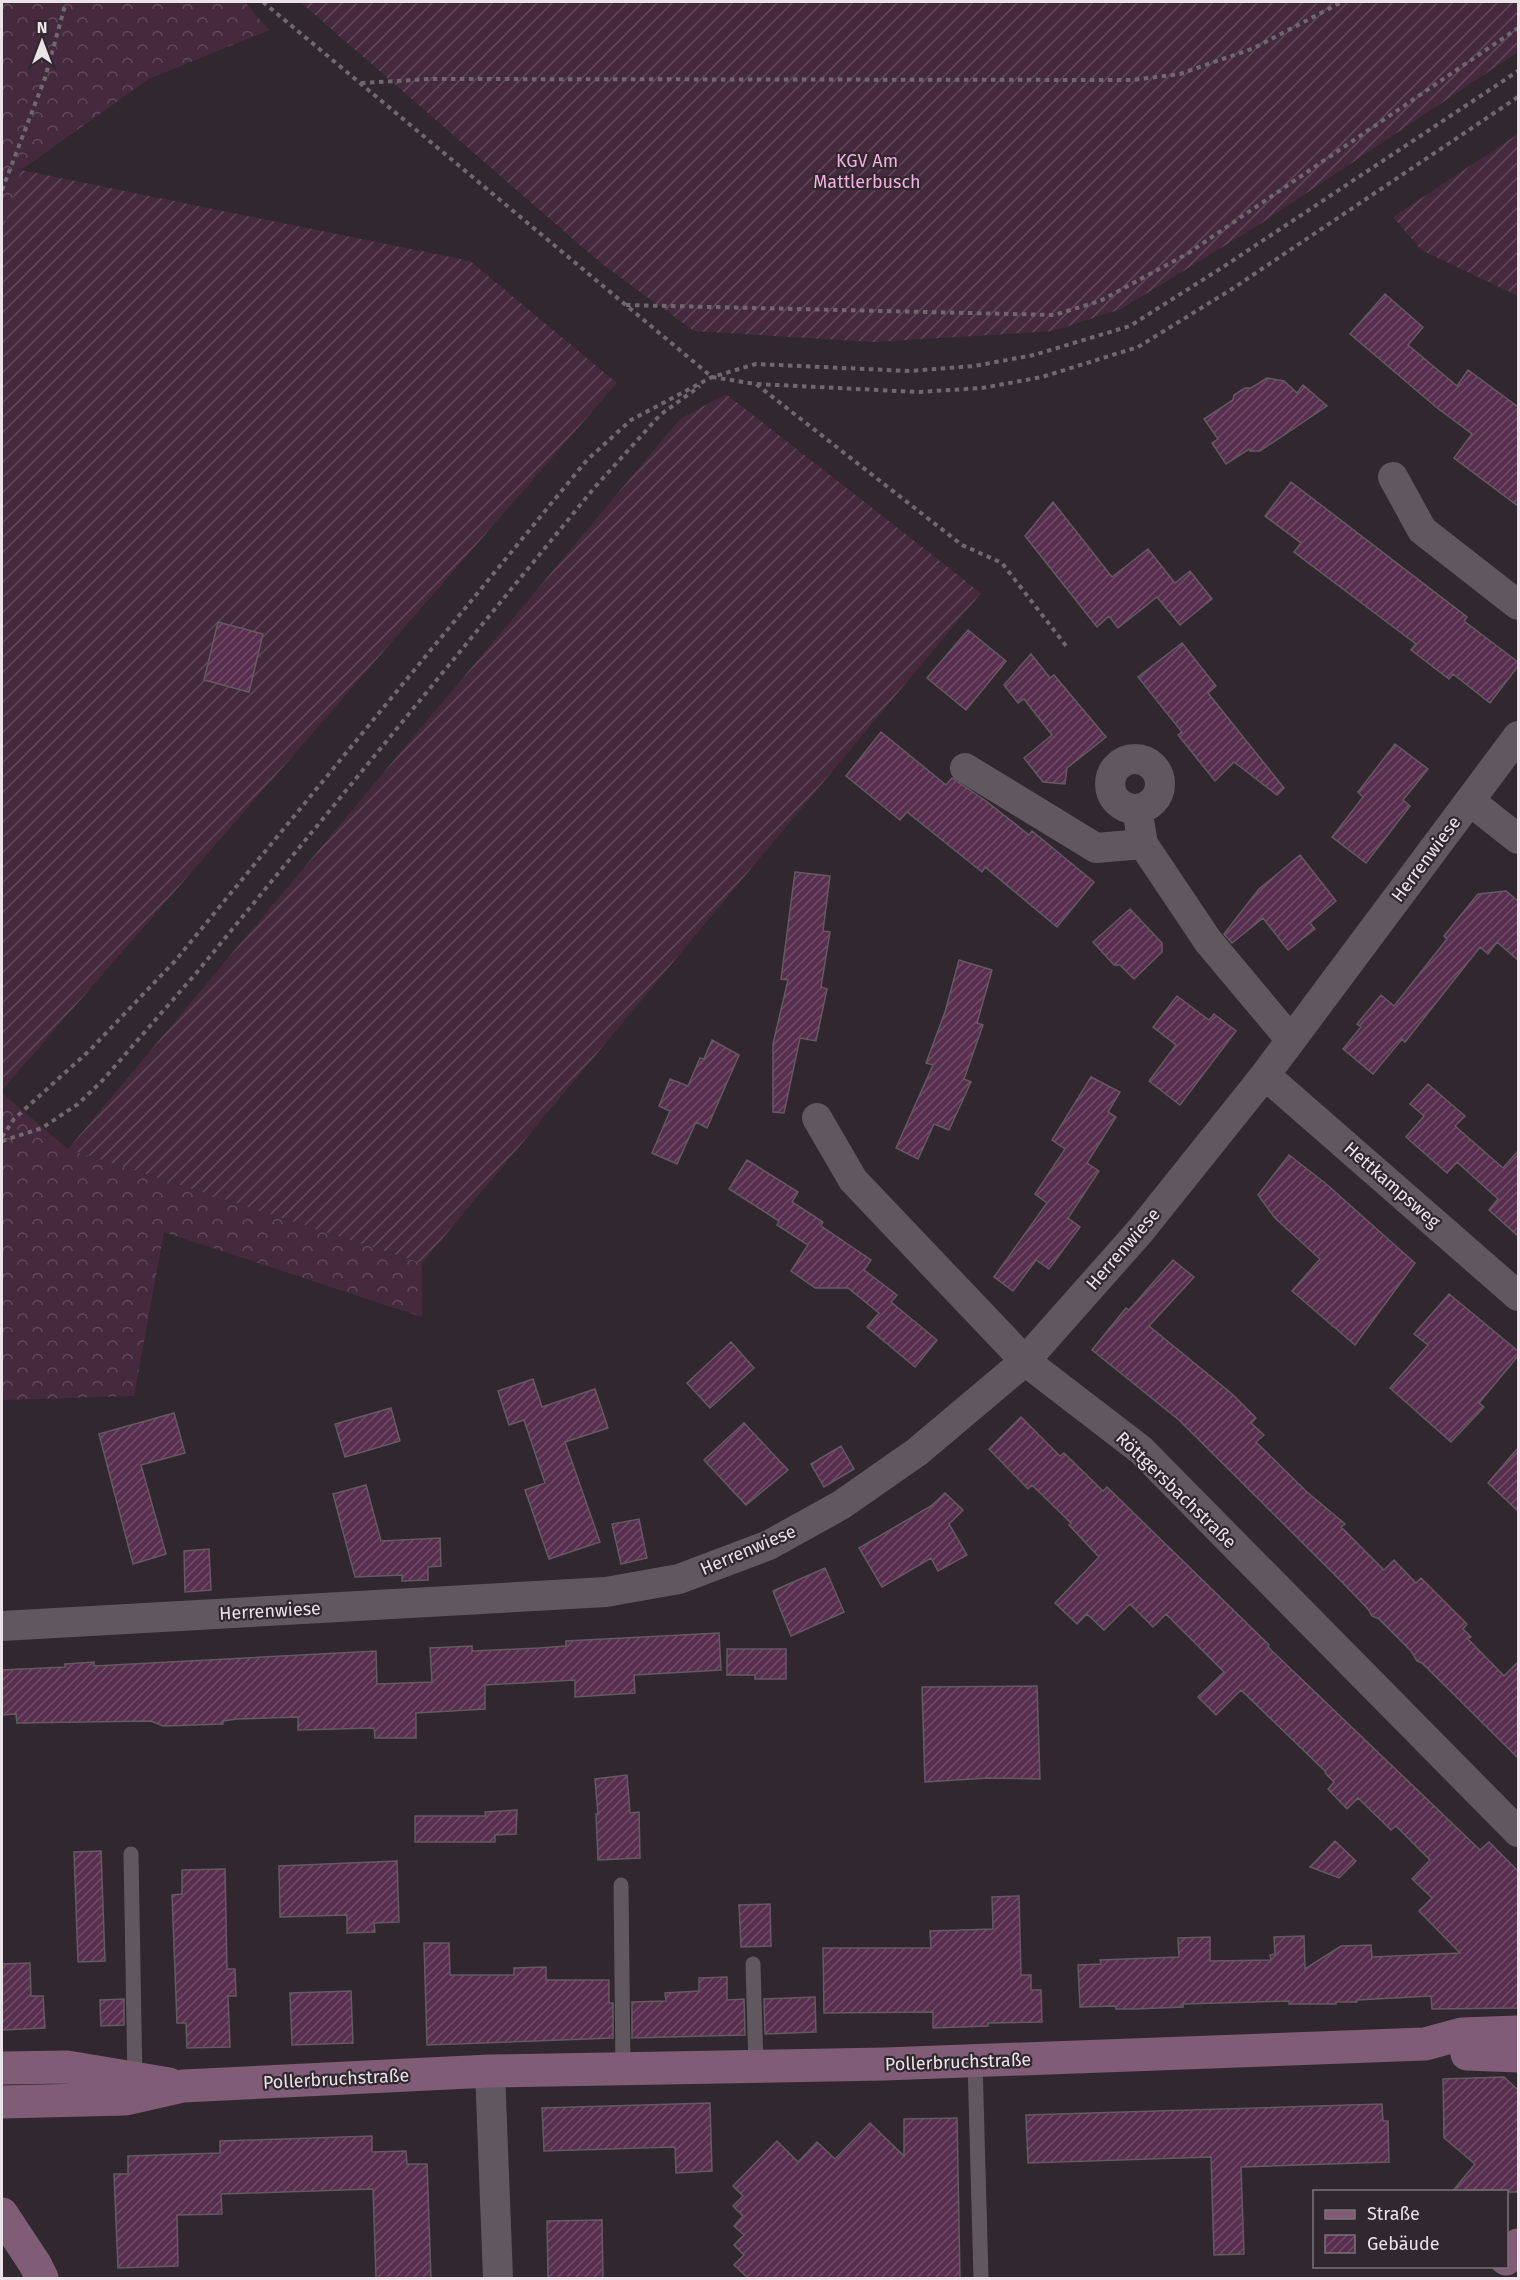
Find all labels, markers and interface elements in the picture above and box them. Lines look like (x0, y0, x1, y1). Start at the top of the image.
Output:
north arrow (12, 12, 72, 72)
text: N (37, 18, 47, 37)
park label: KGV Am Mattlerbusch (813, 150, 921, 193)
street label: Herrenwiese (1387, 812, 1465, 906)
street label: Hettkampsweg (1339, 1137, 1445, 1233)
street label: Herrenwiese (1081, 1203, 1165, 1295)
street label: Röttgersbachstraße (1111, 1427, 1241, 1553)
street label: Herrenwiese (697, 1520, 799, 1580)
street label: Herrenwiese (219, 1597, 321, 1625)
street label: Pollerbruchstraße (884, 2048, 1032, 2076)
street label: Pollerbruchstraße (262, 2064, 410, 2094)
legend (1313, 2190, 1508, 2268)
text: Straße (1367, 2203, 1420, 2225)
text: Gebäude (1367, 2233, 1440, 2255)

